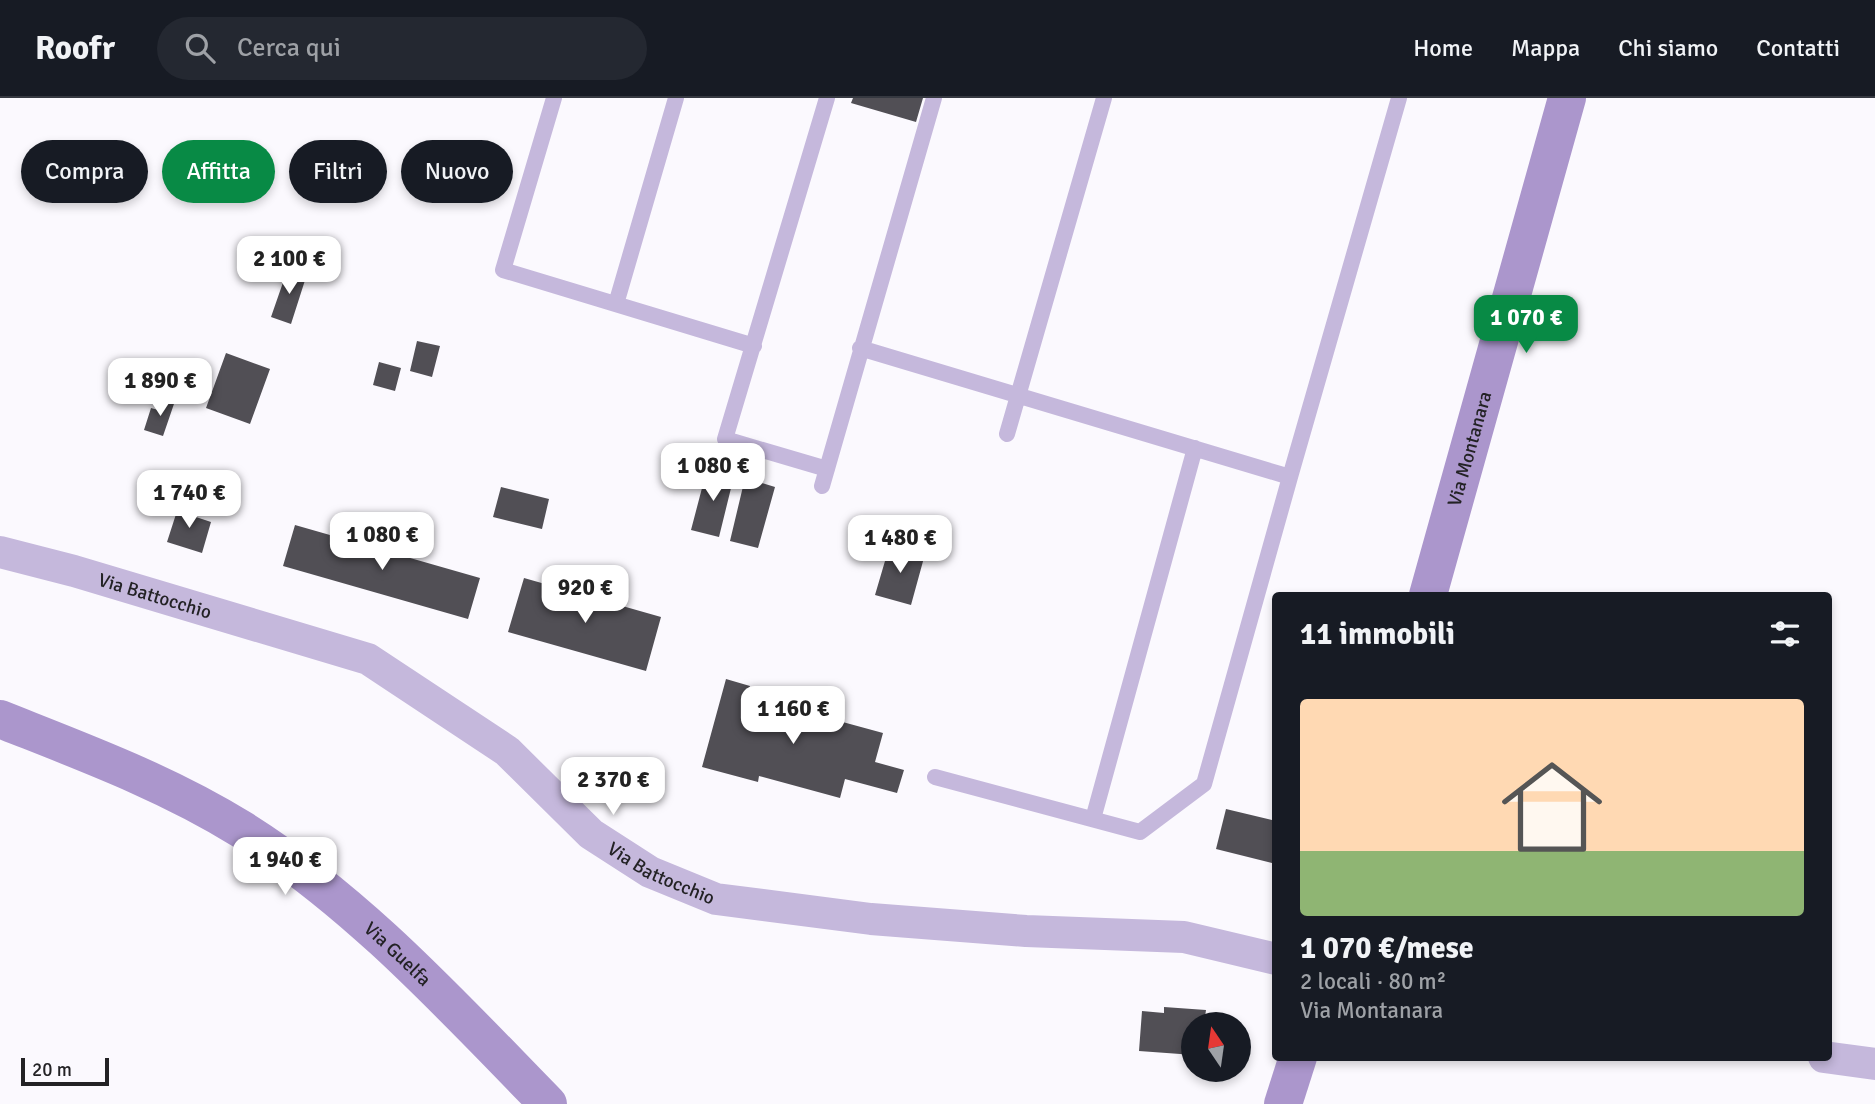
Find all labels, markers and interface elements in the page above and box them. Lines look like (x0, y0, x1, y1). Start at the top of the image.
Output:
search box (157, 17, 647, 80)
text: Roofr (35, 28, 115, 69)
icon: search (181, 29, 219, 67)
text: Cerca qui (237, 32, 341, 64)
text: Home (1413, 33, 1473, 63)
text: Mappa (1511, 33, 1580, 63)
text: Chi siamo (1618, 33, 1718, 63)
text: Contatti (1756, 33, 1840, 63)
chip: Compra (21, 140, 148, 203)
chip: Affitta (162, 140, 275, 203)
chip: Filtri (289, 140, 387, 203)
chip: Nuovo (401, 140, 513, 203)
pin: 2 100 € (224, 236, 354, 296)
text: 2 100 € (253, 244, 325, 273)
pin: 1 070 € (1461, 296, 1591, 355)
text: 1 070 € (1490, 303, 1562, 332)
pin: 1 890 € (95, 358, 225, 418)
text: 1 890 € (124, 366, 196, 395)
street label: Via Montanara (1442, 389, 1497, 509)
pin: 1 080 € (648, 444, 778, 503)
text: 1 080 € (677, 451, 749, 480)
pin: 1 740 € (124, 470, 254, 530)
text: 1 740 € (153, 478, 225, 507)
pin: 1 080 € (317, 512, 447, 572)
pin: 1 480 € (835, 516, 965, 575)
text: 1 080 € (346, 520, 418, 549)
text: 1 480 € (864, 523, 936, 552)
pin: 920 € (536, 566, 634, 625)
street label: Via Battocchio (95, 568, 214, 625)
text: 920 € (558, 573, 612, 602)
icon: filters (1766, 615, 1804, 653)
text: 11 immobili (1300, 616, 1455, 653)
pin: 1 160 € (728, 686, 858, 746)
text: 1 160 € (757, 694, 829, 723)
icon: home (1489, 744, 1615, 870)
pin: 2 370 € (548, 758, 678, 817)
text: 2 370 € (577, 765, 649, 794)
street label: Via Battocchio (603, 837, 718, 910)
pin: 1 940 € (220, 838, 350, 897)
text: 1 940 € (249, 845, 321, 874)
street label: Via Guelfa (359, 917, 436, 991)
text: 1 070 €/mese (1300, 930, 1474, 967)
text: 2 locali · 80 m² (1300, 967, 1446, 996)
text: Via Montanara (1300, 996, 1443, 1025)
north arrow (1181, 1012, 1251, 1082)
map controls (1181, 1012, 1251, 1082)
scale bar (21, 1055, 108, 1087)
text: 20 m (32, 1058, 72, 1082)

